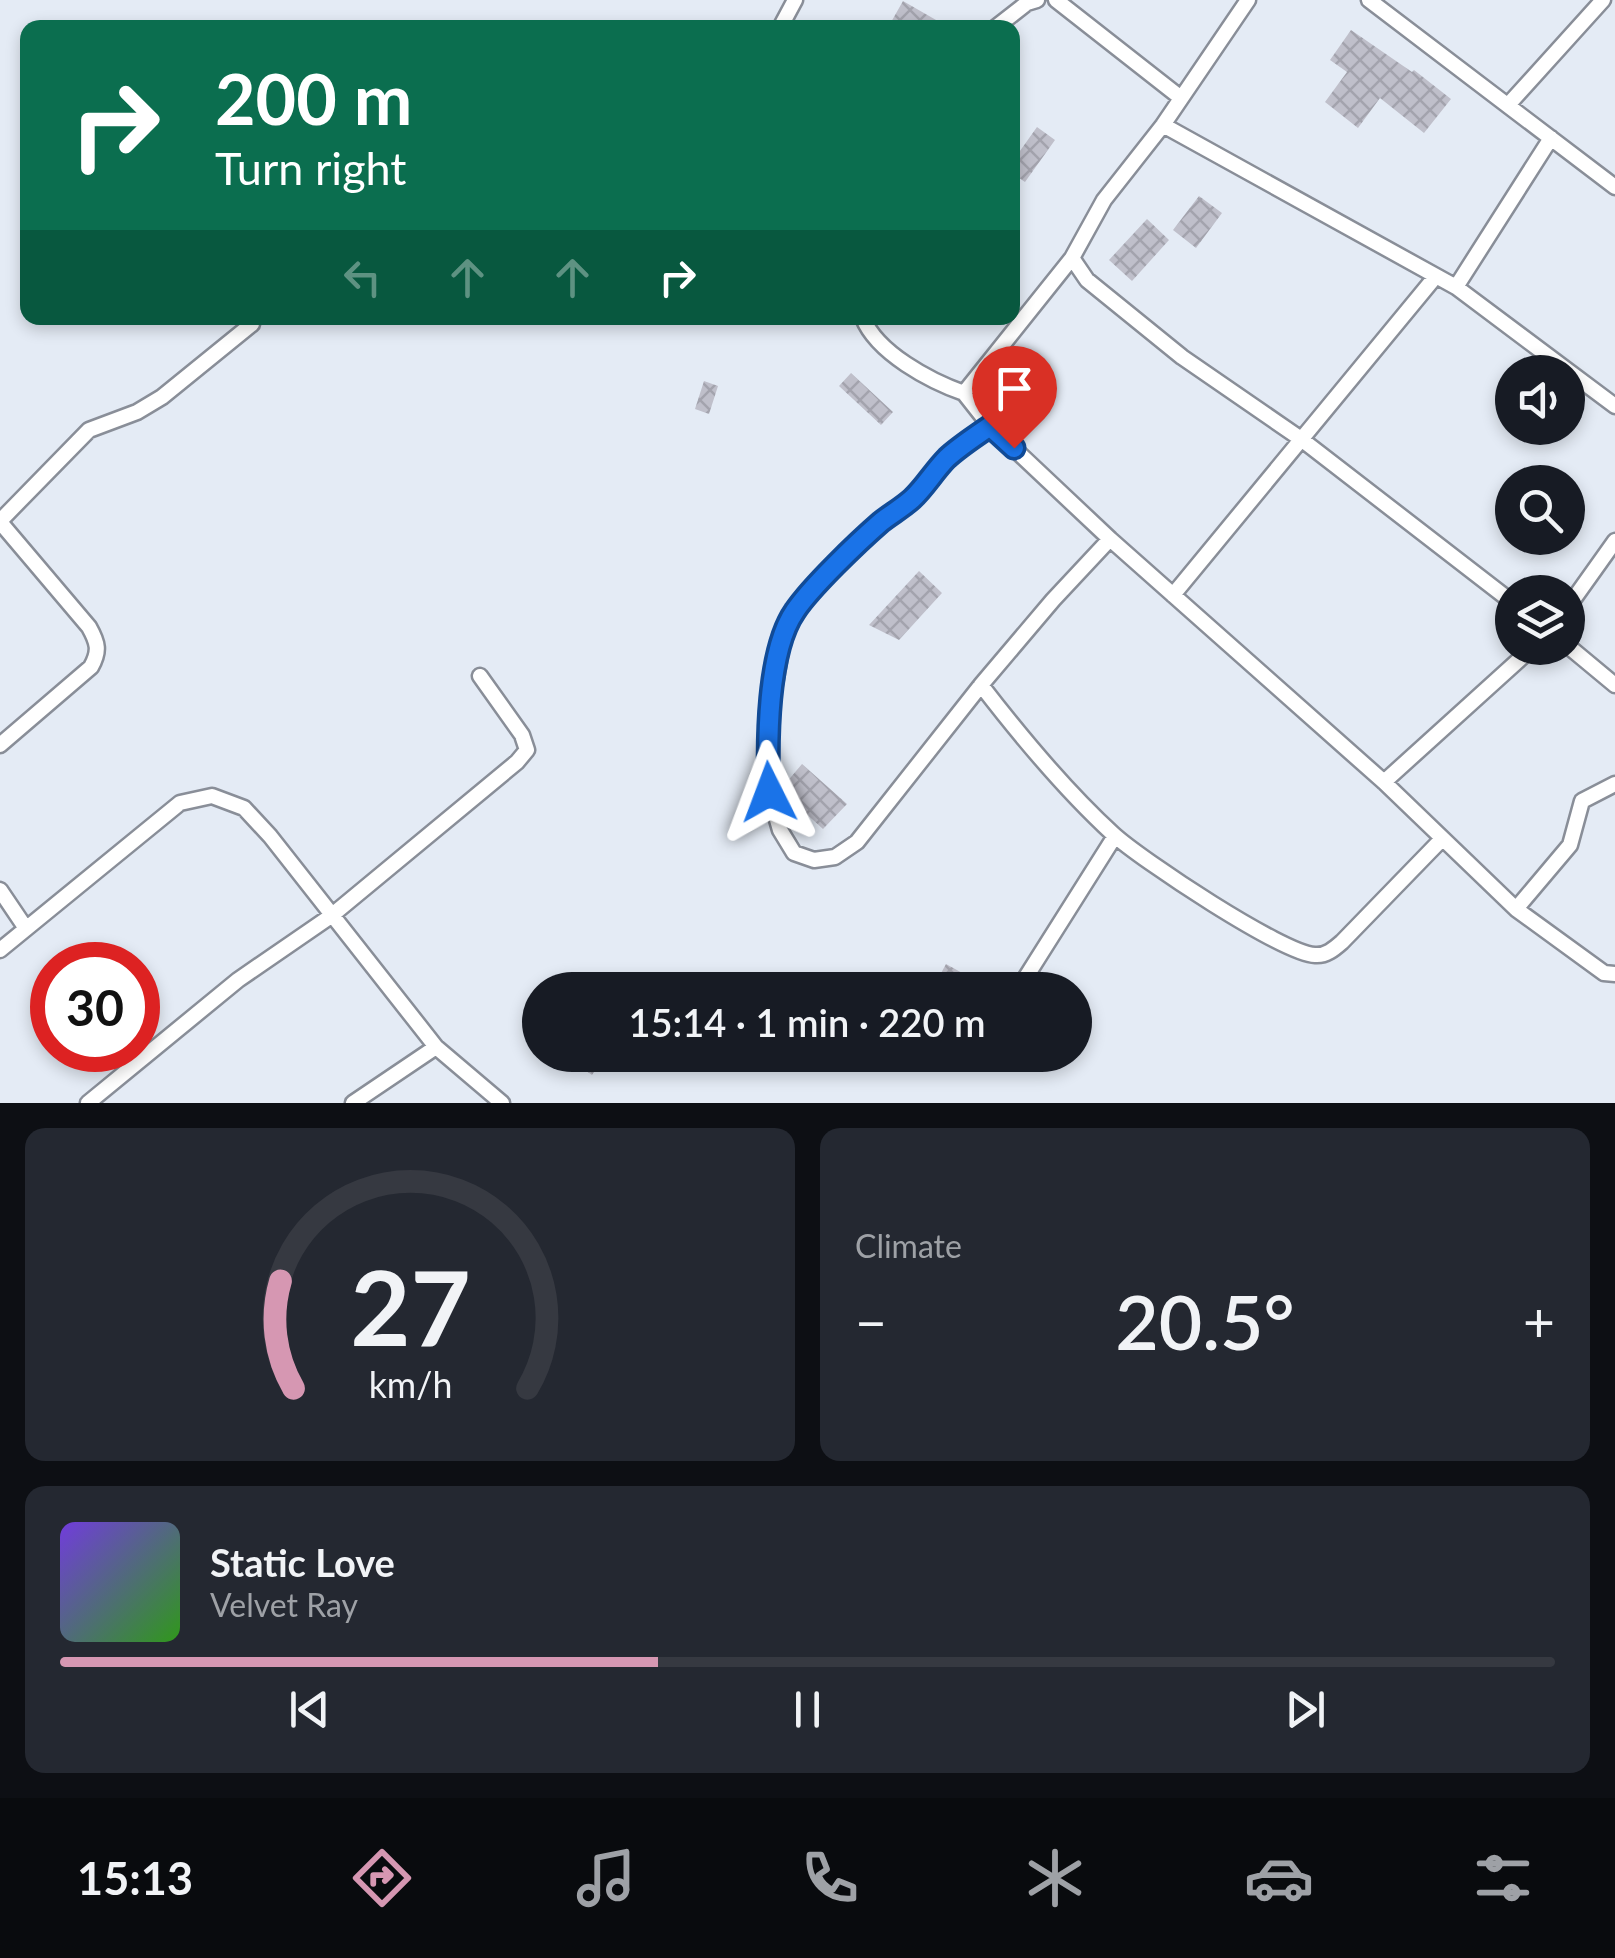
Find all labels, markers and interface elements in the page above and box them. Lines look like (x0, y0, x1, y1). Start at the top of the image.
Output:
text: 200 m (215, 56, 412, 140)
icon: right (50, 60, 180, 190)
text: Turn right (215, 141, 406, 195)
icon: left (335, 250, 390, 305)
icon: ahead (440, 250, 495, 305)
icon: ahead (545, 250, 600, 305)
icon: right (650, 250, 705, 305)
pin (972, 346, 1057, 449)
map controls (1495, 355, 1585, 665)
button: sound (1495, 355, 1585, 445)
icon: arrive (987, 361, 1042, 416)
button: search (1495, 465, 1585, 555)
button: layers (1495, 575, 1585, 665)
position arrow (717, 740, 821, 844)
speed limit sign: 30 (30, 942, 160, 1072)
text: 15:14 · 1 min · 220 m (629, 999, 985, 1045)
text: Climate (855, 1226, 962, 1265)
text: 27 (350, 1243, 470, 1368)
text: 20.5° (1115, 1276, 1295, 1366)
text: − (855, 1288, 887, 1354)
text: + (1523, 1288, 1555, 1354)
text: km/h (368, 1363, 452, 1406)
text: Static Love (210, 1539, 395, 1585)
text: Velvet Ray (210, 1585, 358, 1624)
icon: previous (282, 1682, 337, 1737)
icon: pause (780, 1682, 835, 1737)
icon: next (1278, 1682, 1333, 1737)
icon: directions (347, 1843, 417, 1913)
icon: music (571, 1843, 641, 1913)
icon: phone (795, 1843, 865, 1913)
icon: climate (1020, 1843, 1090, 1913)
icon: car (1244, 1843, 1314, 1913)
icon: filters (1468, 1843, 1538, 1913)
text: 15:13 (77, 1851, 193, 1905)

